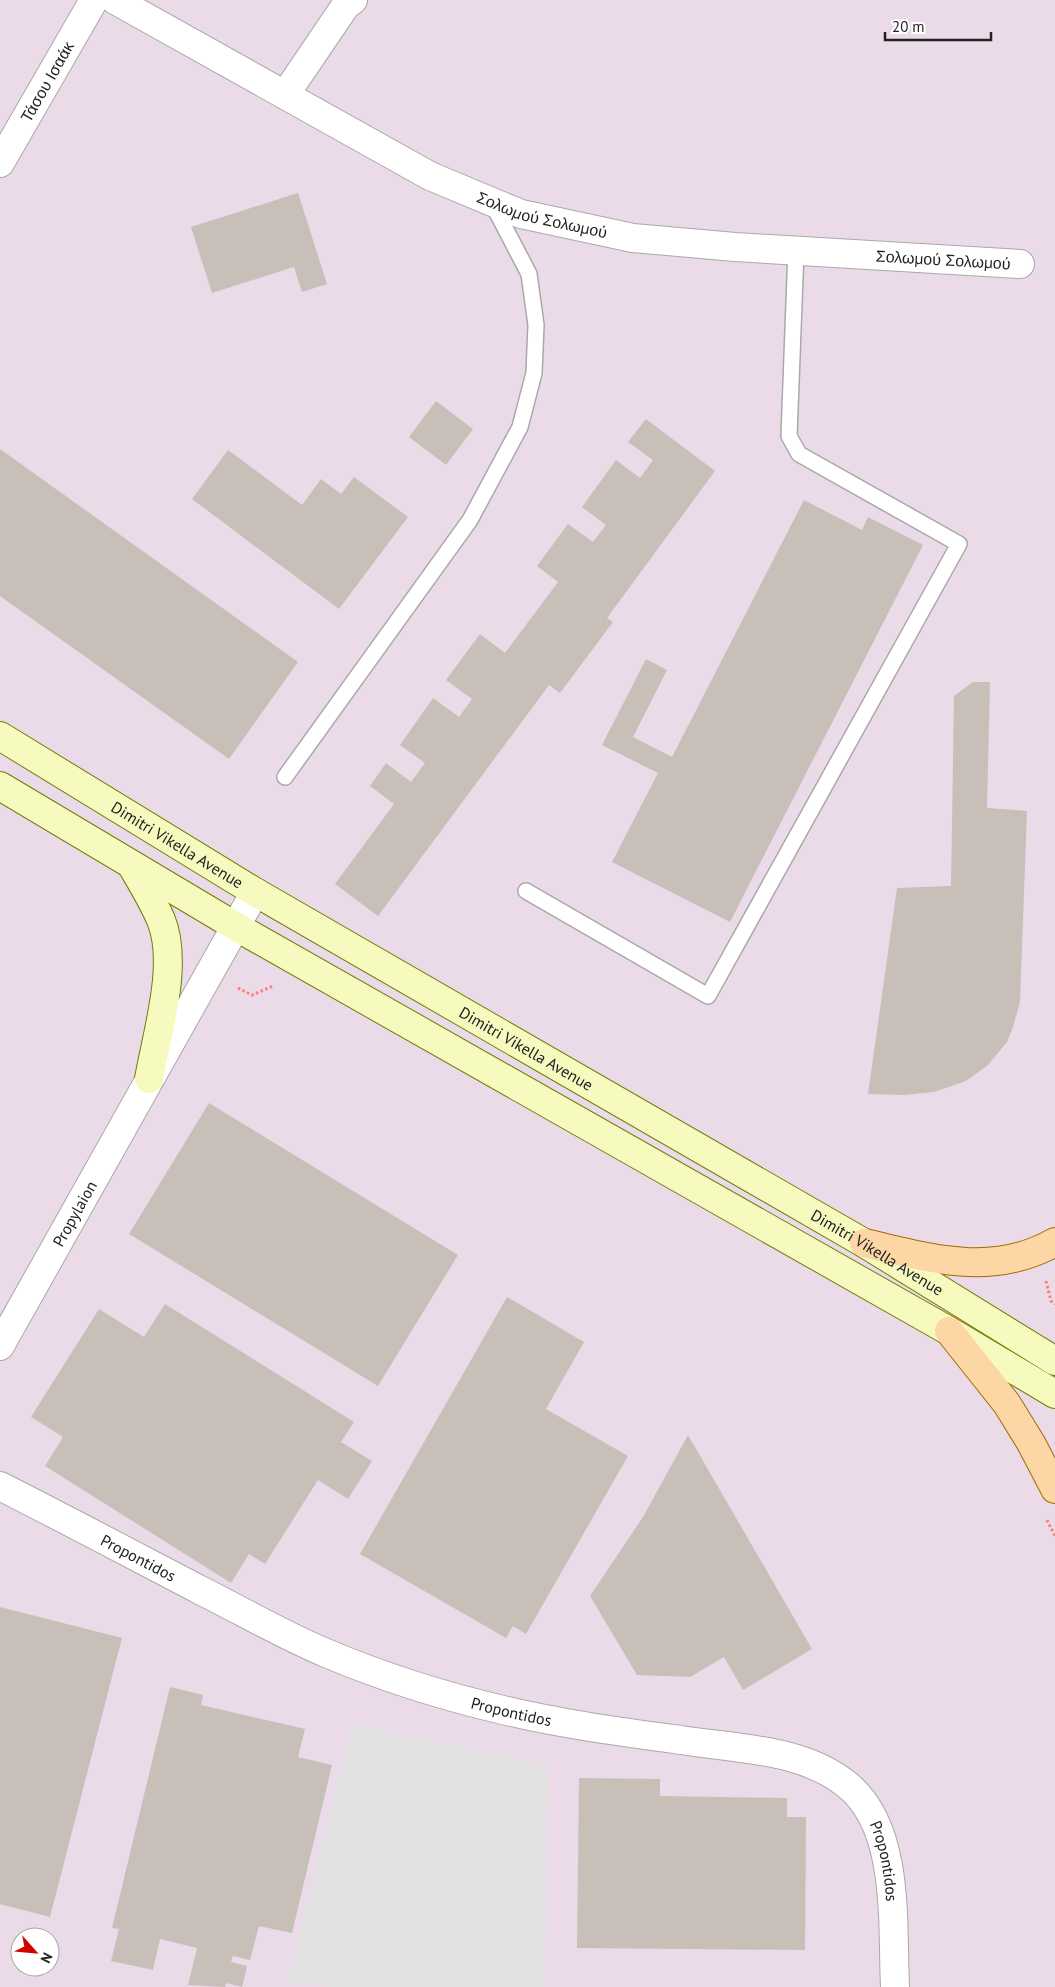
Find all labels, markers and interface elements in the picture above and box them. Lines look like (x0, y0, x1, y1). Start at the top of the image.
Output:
scale bar (885, 10, 991, 42)
text: 20 m (892, 17, 925, 36)
street label: Τάσου Ισαάκ (16, 37, 79, 126)
street label: Σολωμού Σολωμού (474, 187, 609, 242)
street label: Σολωμού Σολωμού (875, 245, 1011, 273)
street label: Dimitri Vikella Avenue (108, 797, 247, 893)
street label: Dimitri Vikella Avenue (456, 1002, 597, 1095)
street label: Propylaion (48, 1177, 101, 1250)
street label: Dimitri Vikella Avenue (808, 1205, 947, 1300)
street label: Propontidos (97, 1530, 180, 1586)
street label: Propontidos (469, 1693, 554, 1730)
street label: Propontidos (866, 1818, 902, 1902)
north arrow (10, 1927, 60, 1977)
text: N (36, 1950, 57, 1966)

